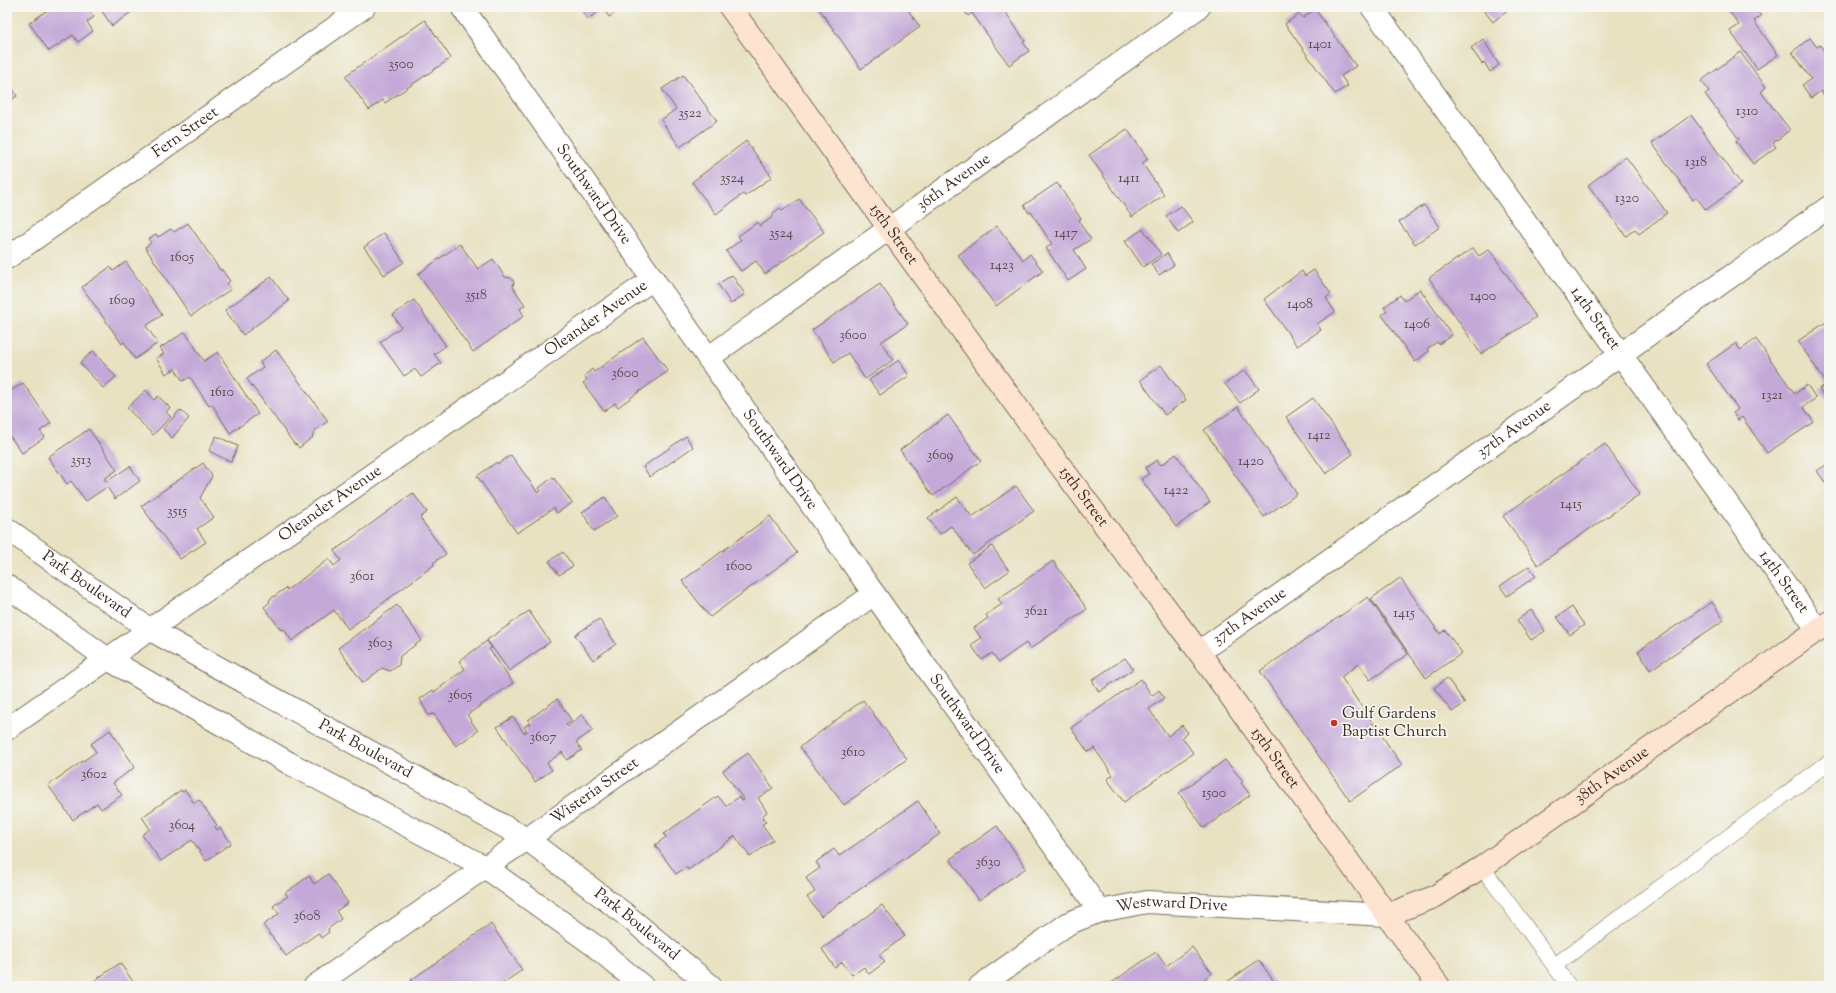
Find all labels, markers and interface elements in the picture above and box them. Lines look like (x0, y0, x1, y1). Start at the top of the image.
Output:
house number: 1401 (1308, 35, 1332, 55)
house number: 3500 (388, 55, 414, 75)
street label: Fern Street (147, 101, 224, 164)
house number: 1310 (1736, 102, 1758, 122)
house number: 3522 (678, 104, 702, 124)
street label: Southward Drive (550, 139, 637, 250)
street label: 36th Avenue (912, 148, 995, 217)
house number: 1318 (1685, 153, 1707, 173)
house number: 3524 (720, 169, 744, 189)
house number: 1411 (1118, 169, 1140, 189)
house number: 1320 (1615, 189, 1639, 209)
street label: 15th Street (863, 199, 924, 270)
house number: 3524 (769, 224, 793, 244)
house number: 1417 (1054, 224, 1078, 244)
house number: 1605 (170, 248, 194, 268)
house number: 1423 (990, 256, 1014, 276)
street label: Oleander Avenue (540, 274, 653, 363)
street label: 14th Street (1564, 282, 1626, 355)
house number: 3518 (465, 286, 487, 306)
house number: 1400 (1470, 287, 1496, 307)
house number: 1609 (109, 291, 135, 311)
house number: 1408 (1287, 295, 1313, 315)
house number: 1406 (1404, 315, 1430, 335)
house number: 3600 (839, 326, 867, 346)
house number: 3600 (611, 364, 639, 384)
house number: 1610 (210, 383, 234, 403)
house number: 1321 (1761, 386, 1783, 406)
street label: 37th Avenue (1472, 395, 1556, 464)
street label: Southward Drive (736, 405, 823, 515)
house number: 1412 (1307, 426, 1331, 446)
house number: 3609 (927, 446, 954, 466)
house number: 3513 (71, 451, 92, 471)
house number: 1420 (1238, 452, 1264, 472)
street label: Oleander Avenue (274, 460, 387, 548)
street label: 15th Street (1053, 462, 1114, 532)
house number: 1422 (1164, 481, 1189, 501)
house number: 1415 (1560, 495, 1582, 515)
house number: 3515 (167, 502, 187, 522)
street label: Park Boulevard (37, 545, 136, 624)
street label: 14th Street (1753, 545, 1814, 619)
house number: 1600 (726, 557, 752, 577)
house number: 3601 (350, 567, 374, 587)
street label: 37th Avenue (1208, 582, 1292, 651)
house number: 3621 (1024, 602, 1048, 622)
house number: 1415 (1393, 604, 1415, 624)
house number: 3603 (367, 634, 393, 654)
street label: Southward Drive (923, 669, 1011, 779)
house number: 3605 (448, 686, 473, 706)
place label: Gulf Gardens Baptist Church (1342, 703, 1448, 744)
street label: Park Boulevard (314, 714, 416, 784)
marker: Gulf Gardens Baptist Church (1329, 718, 1339, 728)
street label: 15th Street (1245, 723, 1305, 794)
house number: 3607 (530, 728, 556, 748)
street label: 38th Avenue (1570, 741, 1654, 810)
house number: 3610 (841, 743, 865, 763)
street label: Wisteria Street (546, 752, 644, 830)
house number: 3602 (81, 765, 108, 785)
house number: 1500 (1202, 784, 1226, 804)
house number: 3604 (169, 816, 195, 836)
house number: 3630 (975, 853, 1001, 873)
street label: Park Boulevard (589, 883, 684, 966)
street label: Westward Drive (1114, 890, 1228, 919)
house number: 3608 (294, 907, 320, 927)

